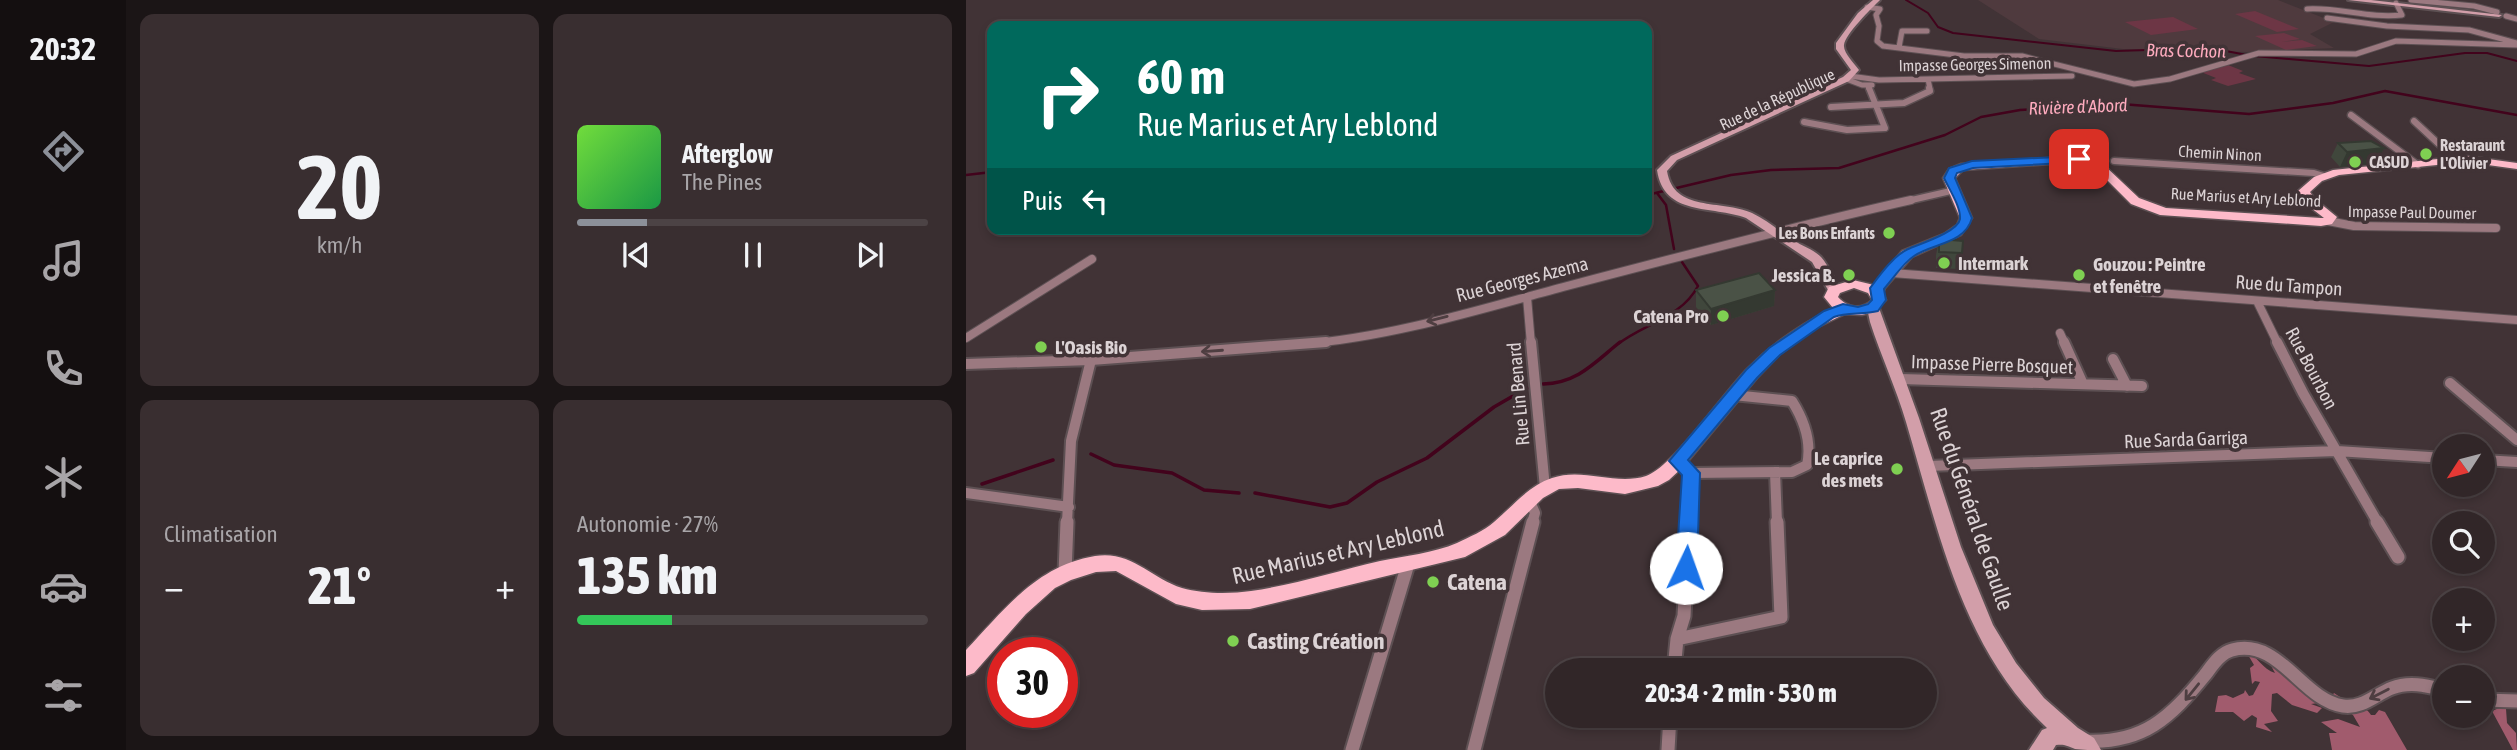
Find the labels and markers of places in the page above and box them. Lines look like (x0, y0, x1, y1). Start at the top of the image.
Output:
pin (2049, 129, 2109, 189)
place label: Restaraunt L'Olivier (2440, 136, 2505, 172)
marker: Restaraunt L'Olivier (2418, 146, 2434, 162)
place label: CASUD (2369, 153, 2409, 171)
marker: CASUD (2347, 154, 2363, 170)
place label: Les Bons Enfants (1779, 224, 1875, 242)
marker: Les Bons Enfants (1881, 225, 1897, 241)
place label: Intermark (1958, 252, 2029, 274)
place label: Gouzou : Peintre et fenêtre (2093, 253, 2206, 297)
marker: Intermark (1936, 255, 1952, 271)
place label: Jessica B. (1771, 264, 1836, 286)
marker: Jessica B. (1841, 267, 1857, 283)
marker: Gouzou : Peintre et fenêtre (2071, 267, 2087, 283)
place label: Catena Pro (1633, 305, 1709, 327)
marker: Catena Pro (1715, 308, 1731, 324)
place label: L'Oasis Bio (1055, 336, 1127, 358)
marker: L'Oasis Bio (1033, 339, 1049, 355)
place label: Le caprice des mets (1814, 447, 1883, 491)
marker: Le caprice des mets (1889, 461, 1905, 477)
place label: Catena (1447, 569, 1507, 595)
marker: Catena (1425, 574, 1441, 590)
place label: Casting Création (1247, 628, 1384, 654)
marker: Casting Création (1225, 633, 1241, 649)

